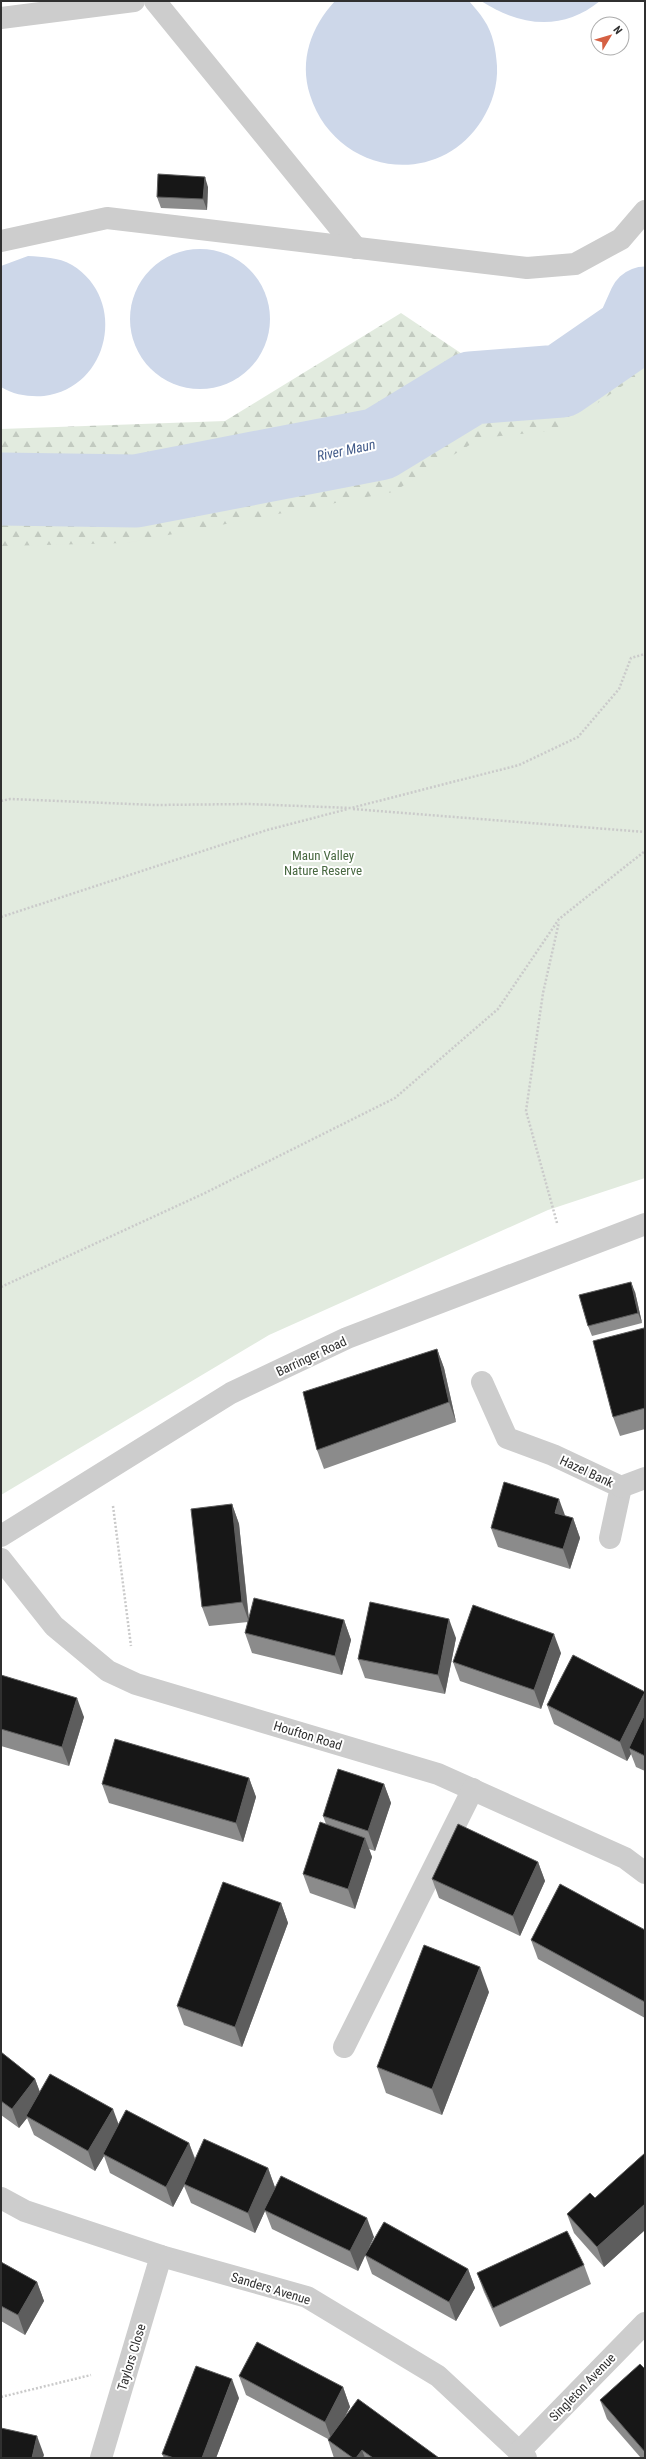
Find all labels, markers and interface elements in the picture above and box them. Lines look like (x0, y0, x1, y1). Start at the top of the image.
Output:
north arrow (590, 16, 630, 56)
text: N (610, 23, 625, 37)
water label: River Maun (315, 436, 377, 464)
park label: Maun Valley Nature Reserve (284, 848, 362, 878)
street label: Barringer Road (274, 1334, 349, 1379)
street label: Hazel Bank (558, 1453, 616, 1490)
street label: Houfton Road (272, 1718, 344, 1753)
street label: Sanders Avenue (229, 2269, 312, 2308)
street label: Taylors Close (114, 2322, 149, 2392)
street label: Singleton Avenue (546, 2350, 618, 2424)

